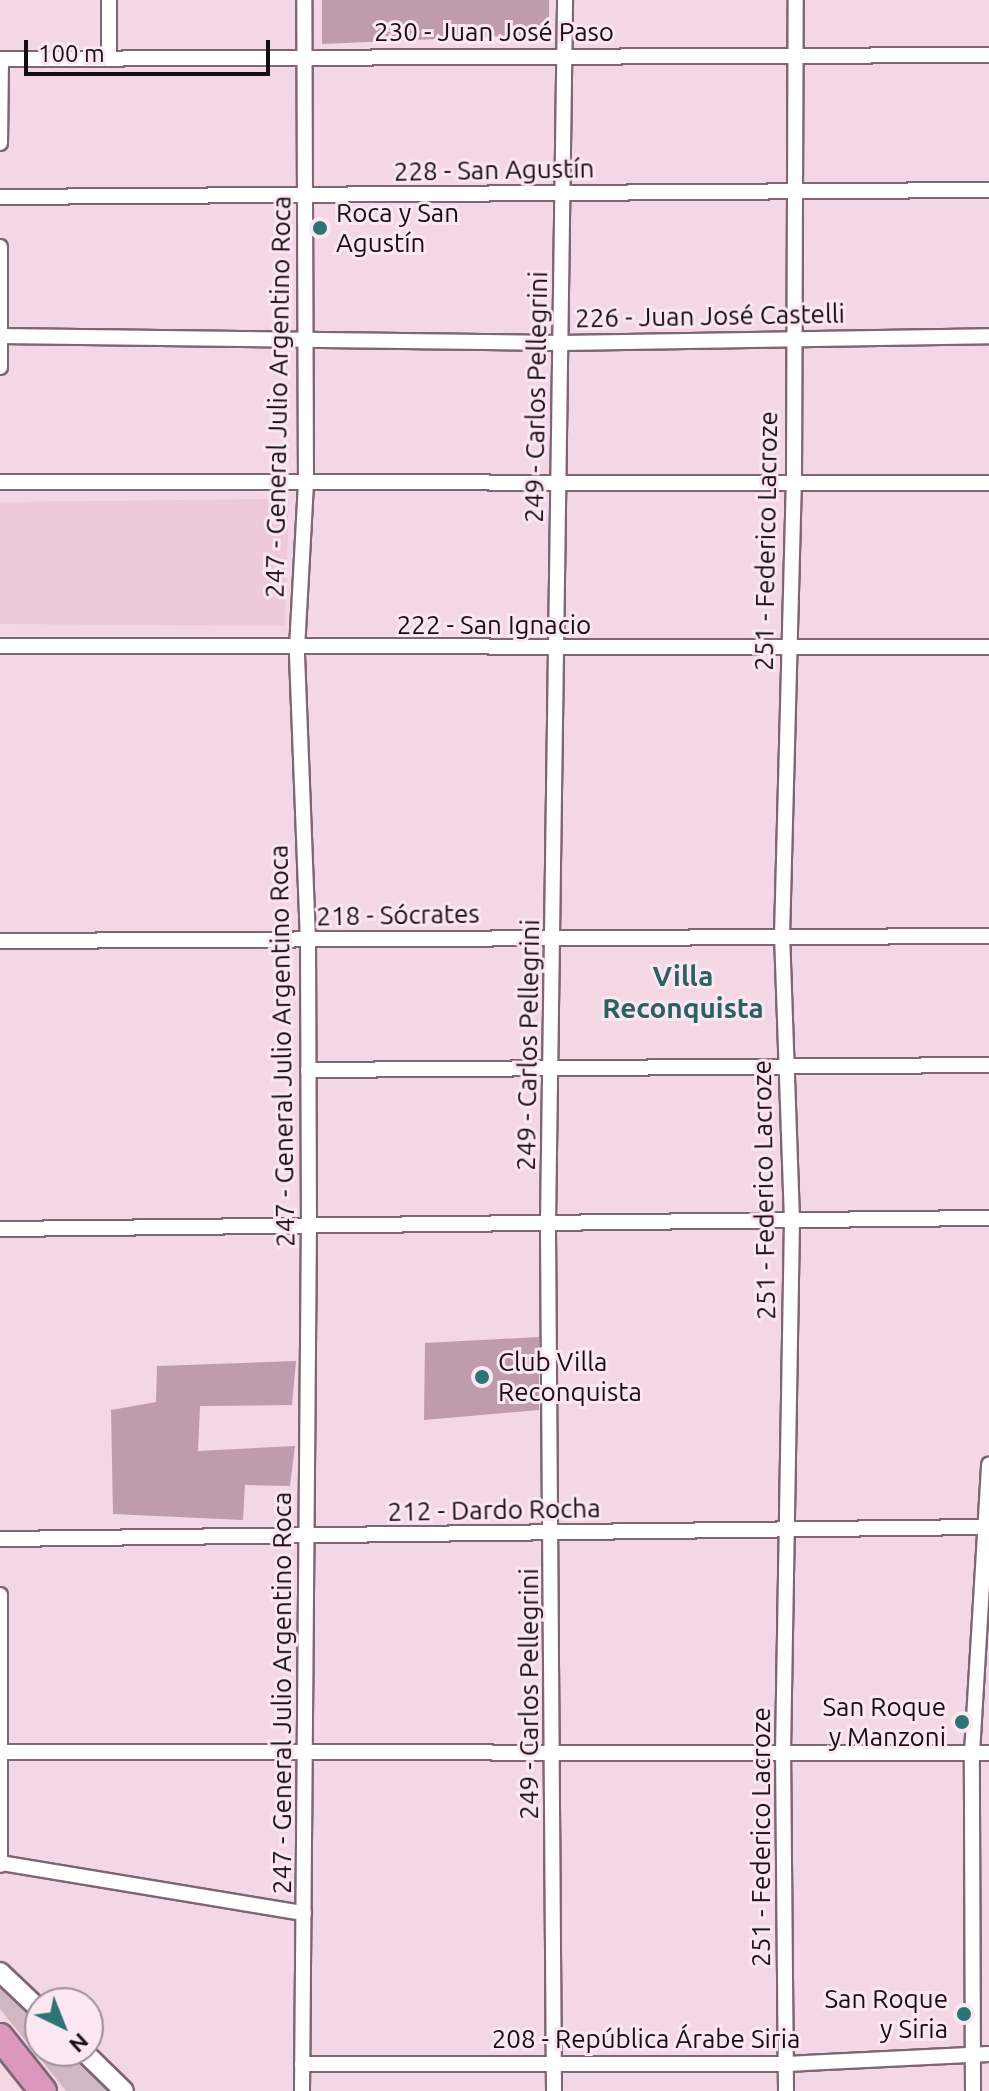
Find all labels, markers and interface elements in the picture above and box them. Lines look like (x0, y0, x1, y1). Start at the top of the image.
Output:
street label: 230 - Juan José Paso (374, 16, 614, 48)
scale bar (28, 24, 274, 74)
text: 100 m (38, 40, 105, 67)
street label: 228 - San Agustín (393, 153, 595, 187)
street label: 247 - General Julio Argentino Roca (259, 196, 297, 598)
place label: Roca y San Agustín (336, 197, 459, 258)
marker: Roca y San Agustín (311, 219, 329, 237)
street label: 249 - Carlos Pellegrini (518, 271, 554, 523)
street label: 226 - Juan José Castelli (575, 298, 845, 334)
street label: 251 - Federico Lacroze (748, 411, 784, 671)
street label: 222 - San Ignacio (397, 609, 591, 641)
street label: 247 - General Julio Argentino Roca (263, 845, 301, 1247)
street label: 218 - Sócrates (316, 898, 480, 932)
street label: 249 - Carlos Pellegrini (510, 919, 546, 1171)
district label: Villa Reconquista (602, 959, 764, 1025)
street label: 251 - Federico Lacroze (746, 1060, 782, 1320)
place label: Club Villa Reconquista (498, 1346, 642, 1408)
marker: Club Villa Reconquista (473, 1368, 491, 1386)
street label: 247 - General Julio Argentino Roca (266, 1492, 298, 1894)
street label: 212 - Dardo Rocha (387, 1493, 601, 1527)
street label: 249 - Carlos Pellegrini (513, 1568, 545, 1820)
place label: San Roque y Manzoni (822, 1691, 946, 1752)
street label: 251 - Federico Lacroze (745, 1707, 777, 1967)
marker: San Roque y Manzoni (953, 1713, 971, 1731)
place label: San Roque y Siria (824, 1983, 948, 2044)
north arrow (24, 1987, 104, 2067)
marker: San Roque y Siria (955, 2005, 973, 2023)
street label: 208 - República Árabe Siria (492, 2023, 800, 2055)
text: N (65, 2029, 94, 2058)

